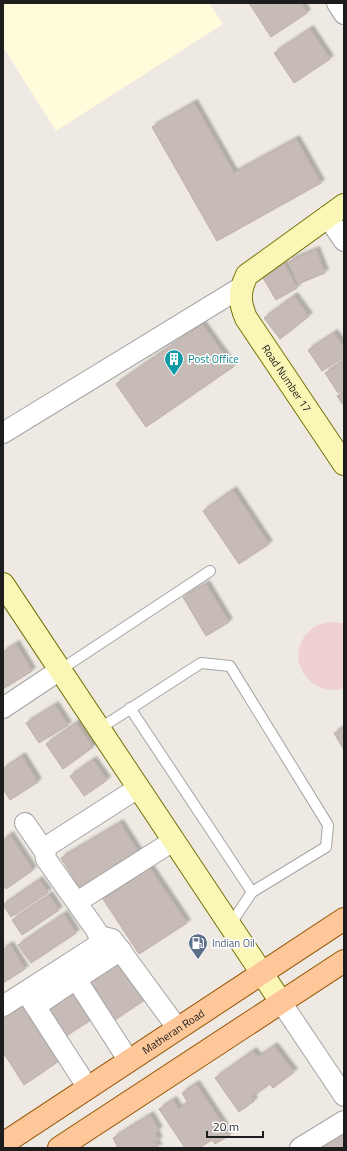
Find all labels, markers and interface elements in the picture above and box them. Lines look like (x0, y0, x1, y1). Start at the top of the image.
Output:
street label: Road Number 17 (258, 341, 315, 415)
building icon: Post Office (163, 348, 185, 376)
place label: Post Office (188, 351, 239, 367)
fuel station icon: Indian Oil (187, 932, 209, 960)
place label: Indian Oil (212, 935, 255, 951)
street label: Matheran Road (139, 1005, 208, 1058)
scale bar (207, 1113, 263, 1139)
text: 20 m (213, 1117, 239, 1136)

